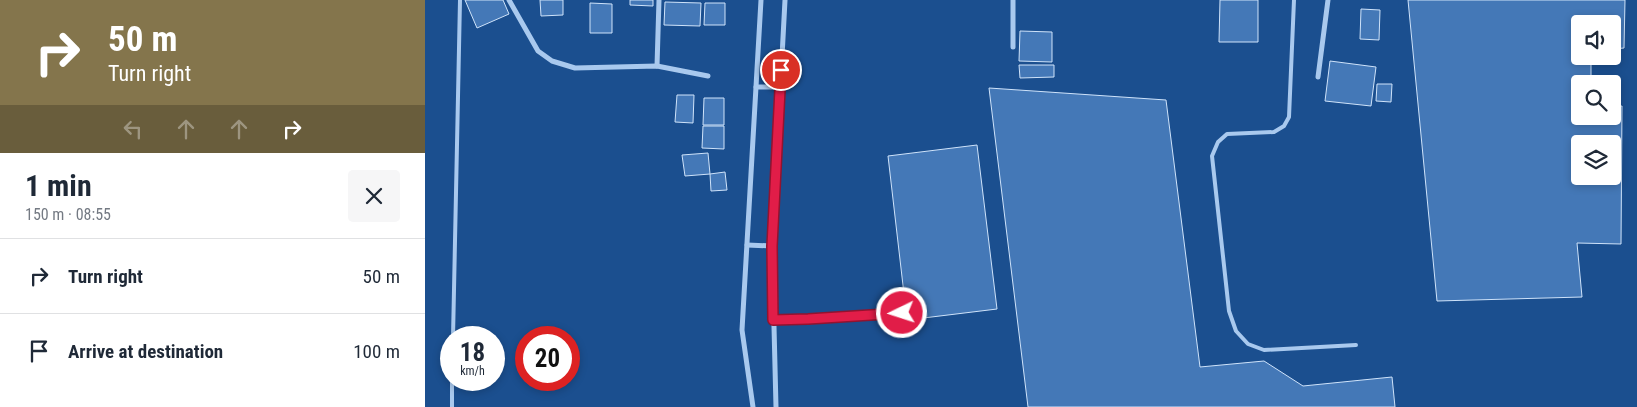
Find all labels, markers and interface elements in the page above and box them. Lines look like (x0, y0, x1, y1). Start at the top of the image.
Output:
map controls (1571, 15, 1621, 185)
button: sound (1571, 15, 1621, 65)
text: 50 m (108, 19, 177, 60)
icon: right (25, 20, 90, 85)
pin (760, 49, 802, 91)
icon: arrive (767, 56, 795, 84)
text: Turn right (108, 61, 191, 86)
button: search (1571, 75, 1621, 125)
icon: left (119, 115, 147, 143)
icon: ahead (172, 115, 200, 143)
icon: ahead (225, 115, 253, 143)
icon: right (278, 115, 306, 143)
button: layers (1571, 135, 1621, 185)
text: 1 min (25, 168, 92, 203)
button: close (348, 170, 400, 222)
text: 150 m · 08:55 (25, 205, 111, 224)
icon: right (25, 262, 53, 290)
text: Turn right (68, 265, 143, 288)
text: 50 m (363, 265, 400, 288)
position arrow (875, 286, 927, 338)
speed limit sign: 20 (515, 326, 580, 391)
icon: arrive (25, 337, 53, 365)
text: 18 (460, 338, 485, 367)
text: Arrive at destination (68, 340, 223, 363)
text: 100 m (353, 340, 400, 363)
text: km/h (460, 364, 485, 378)

